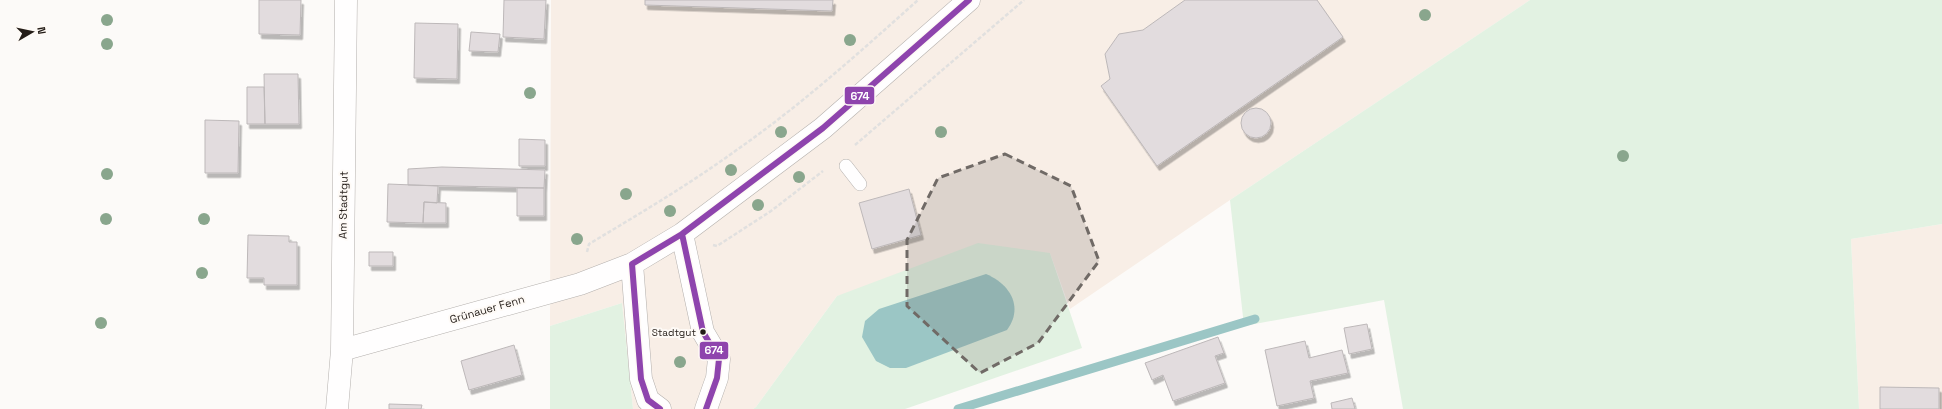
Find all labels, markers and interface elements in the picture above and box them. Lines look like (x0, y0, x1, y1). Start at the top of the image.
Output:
north arrow (12, 12, 52, 52)
text: N (34, 26, 49, 35)
line badge: 674 (844, 86, 875, 105)
text: 674 (850, 89, 870, 103)
street label: Am Stadtgut (335, 171, 351, 239)
street label: Grünauer Fenn (448, 292, 526, 326)
place label: Stadtgut (652, 326, 696, 339)
marker: Stadtgut (698, 327, 708, 337)
line badge: 674 (699, 341, 729, 360)
text: 674 (704, 343, 724, 357)

